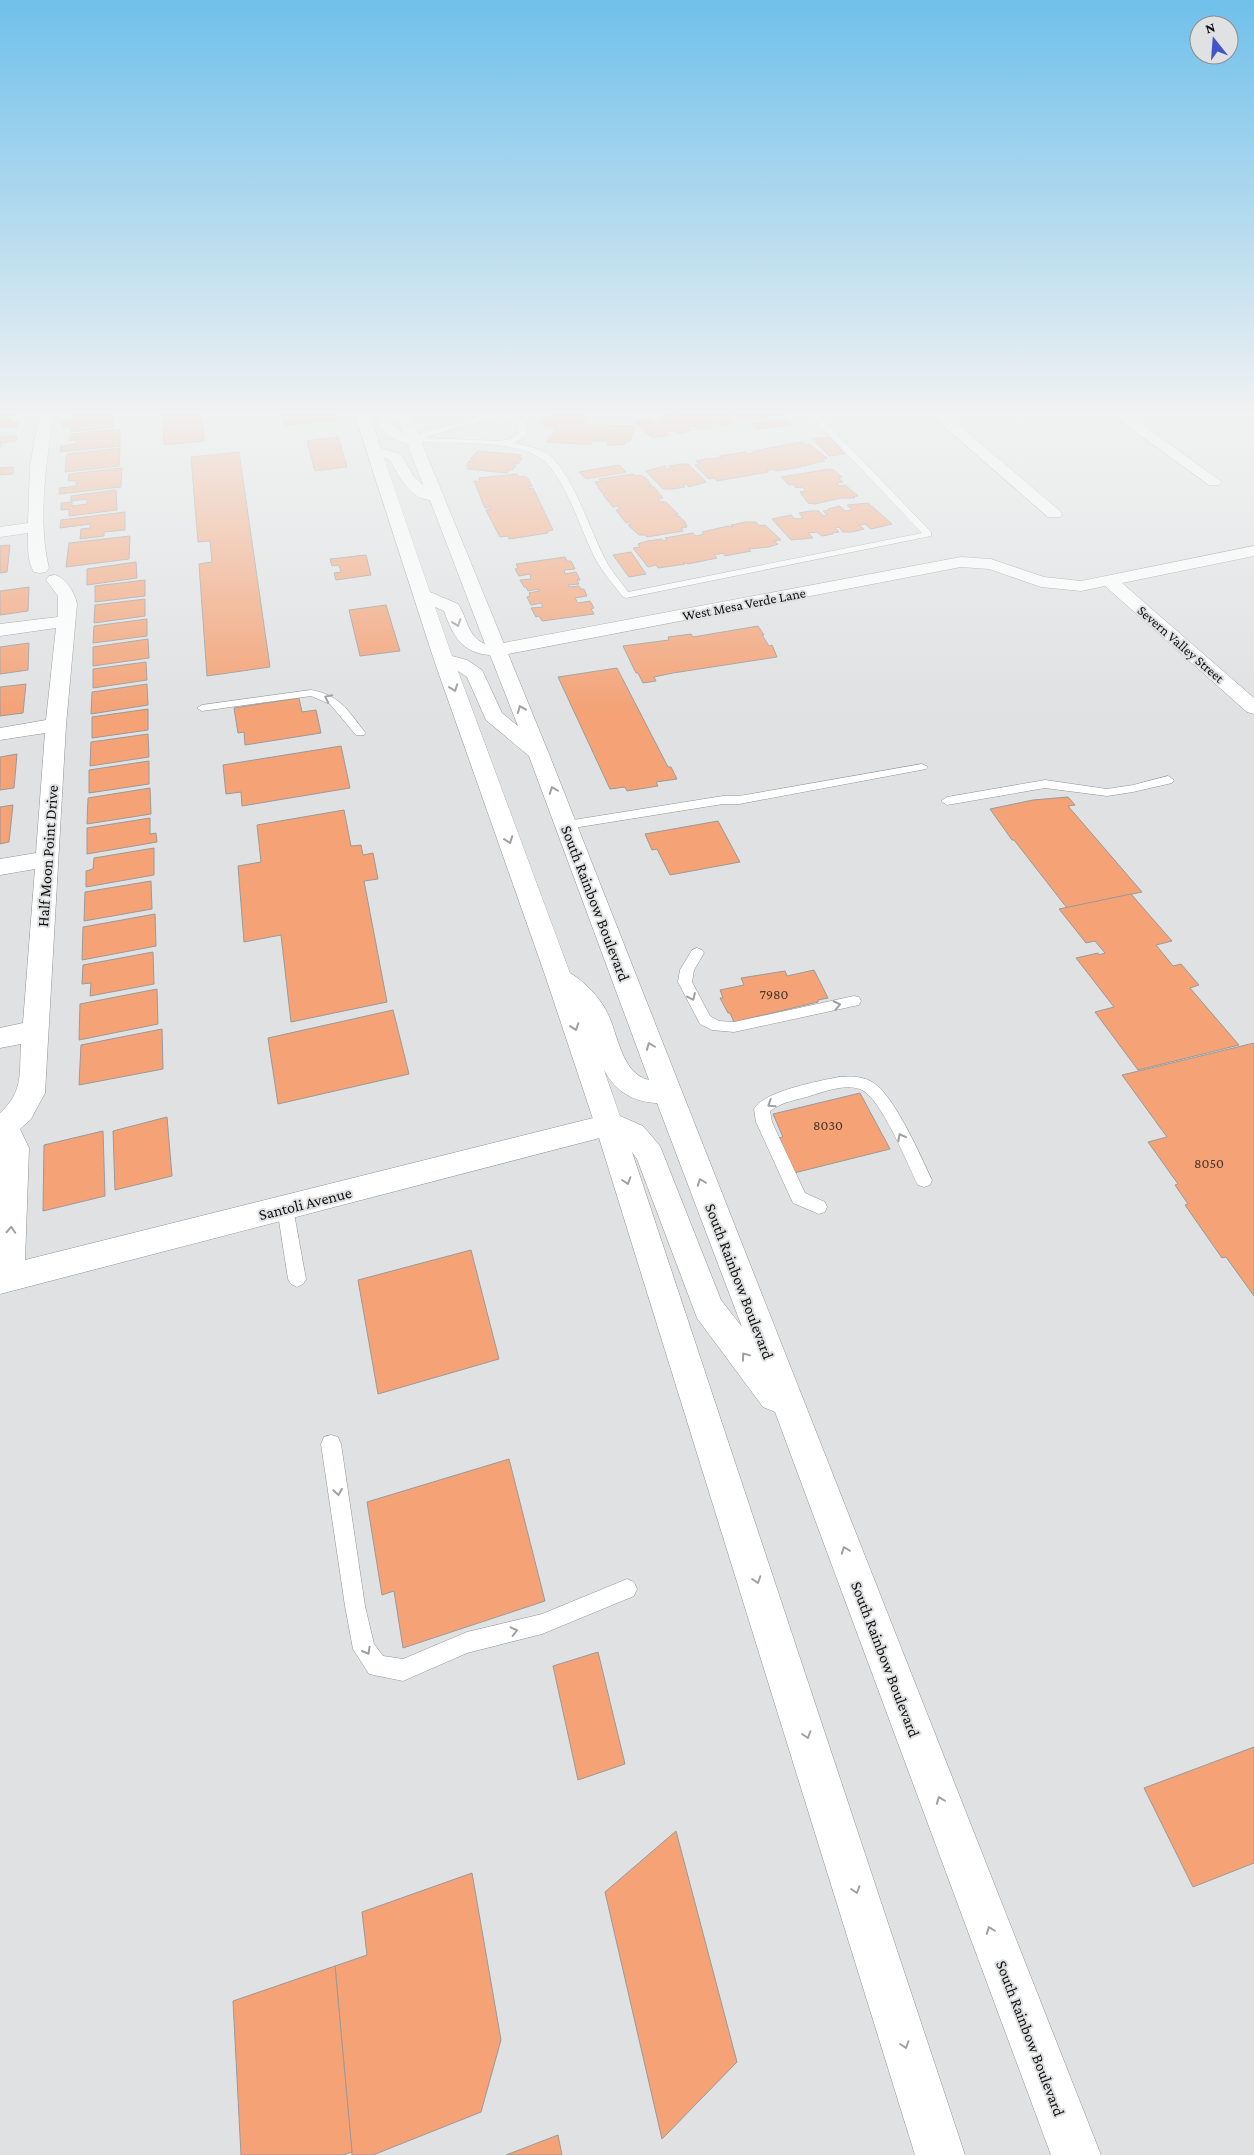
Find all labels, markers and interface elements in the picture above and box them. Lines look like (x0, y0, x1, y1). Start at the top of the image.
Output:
north arrow (1189, 15, 1239, 65)
text: N (1203, 18, 1218, 37)
street label: West Mesa Verde Lane (681, 584, 807, 624)
street label: Severn Valley Street (1134, 602, 1228, 686)
one-way arrow (451, 618, 461, 627)
one-way arrow (448, 683, 458, 691)
one-way arrow (324, 694, 333, 704)
one-way arrow (517, 705, 528, 714)
street label: Half Moon Point Drive (34, 785, 61, 928)
one-way arrow (549, 786, 559, 794)
street label: South Rainbow Boulevard (558, 823, 633, 984)
one-way arrow (503, 836, 513, 844)
house number: 7980 (759, 986, 789, 1002)
one-way arrow (686, 992, 696, 1001)
one-way arrow (833, 1000, 842, 1011)
one-way arrow (570, 1022, 580, 1030)
one-way arrow (645, 1043, 655, 1051)
one-way arrow (767, 1097, 776, 1107)
house number: 8030 (813, 1117, 843, 1133)
one-way arrow (897, 1133, 907, 1142)
house number: 8050 (1194, 1155, 1224, 1171)
one-way arrow (621, 1176, 631, 1184)
one-way arrow (697, 1178, 707, 1187)
street label: Santoli Avenue (257, 1184, 353, 1223)
street label: South Rainbow Boulevard (702, 1201, 777, 1362)
one-way arrow (6, 1225, 16, 1233)
one-way arrow (743, 1353, 751, 1362)
one-way arrow (332, 1488, 343, 1496)
one-way arrow (841, 1546, 851, 1555)
one-way arrow (751, 1576, 761, 1584)
street label: South Rainbow Boulevard (848, 1579, 923, 1740)
one-way arrow (510, 1626, 519, 1637)
one-way arrow (361, 1646, 371, 1655)
one-way arrow (801, 1730, 811, 1739)
one-way arrow (936, 1796, 946, 1805)
one-way arrow (850, 1885, 860, 1894)
one-way arrow (985, 1926, 995, 1934)
street label: South Rainbow Boulevard (993, 1958, 1068, 2119)
one-way arrow (899, 2040, 909, 2049)

